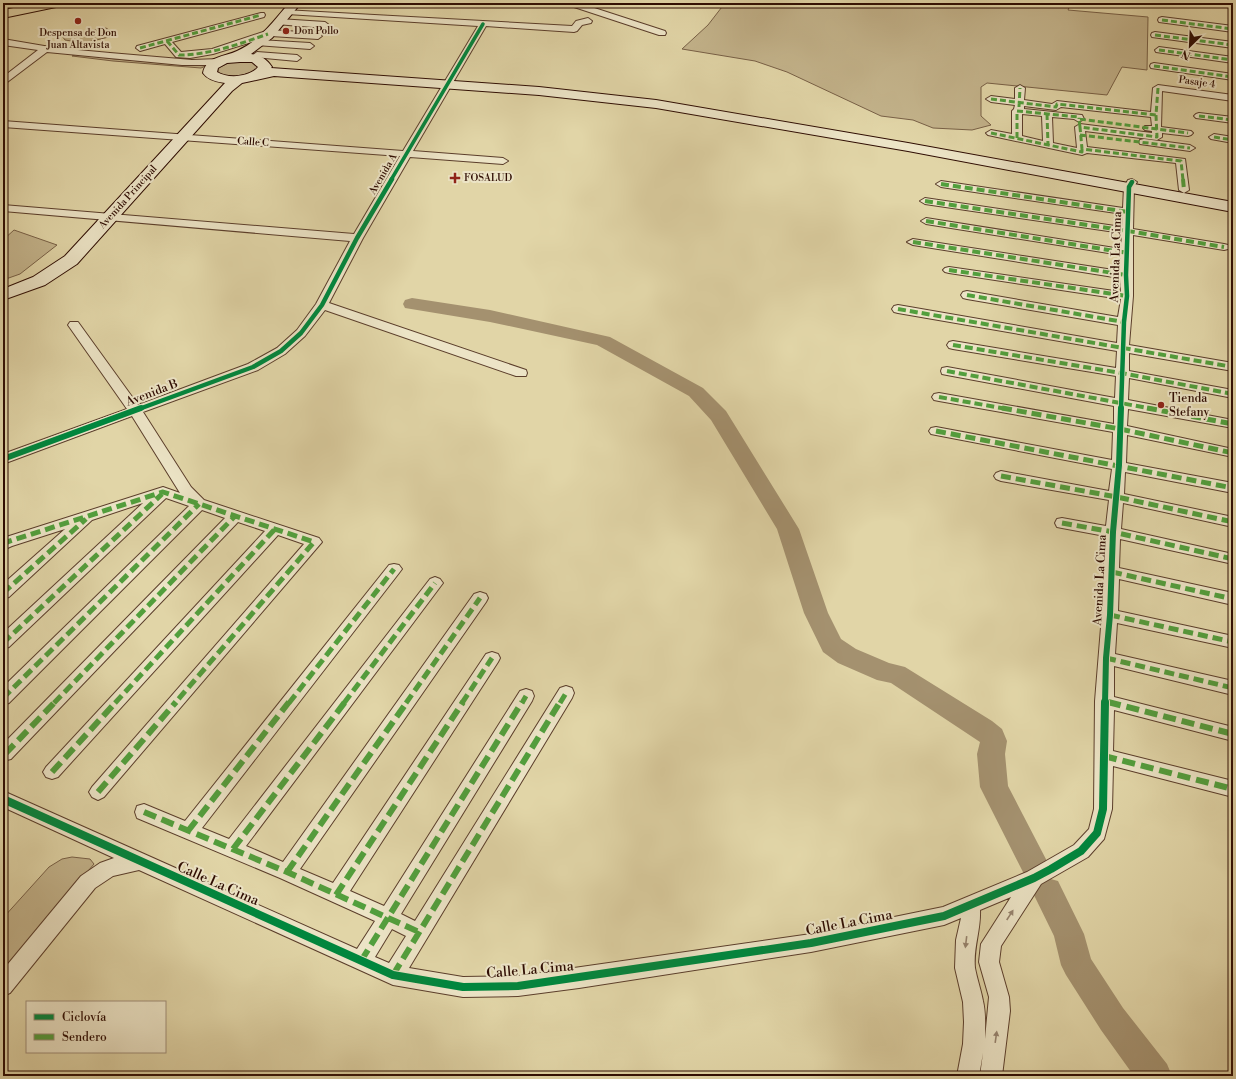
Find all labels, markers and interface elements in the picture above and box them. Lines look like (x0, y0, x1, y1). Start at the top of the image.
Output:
marker: Despensa de Don Juan Altavista (73, 16, 83, 26)
place label: Don Pollo (294, 25, 339, 37)
marker: Don Pollo (281, 26, 291, 36)
north arrow (1170, 26, 1210, 66)
place label: Despensa de Don Juan Altavista (39, 27, 117, 51)
text: N (1179, 46, 1193, 62)
street label: Pasaje 4 (1178, 73, 1216, 91)
street label: Calle C (237, 135, 269, 149)
street label: Avenida A (366, 150, 400, 197)
street label: Avenida Principal (96, 163, 160, 232)
marker: FOSALUD (449, 172, 461, 184)
place label: FOSALUD (464, 172, 512, 184)
street label: Avenida La Cima (1107, 210, 1125, 304)
street label: Avenida B (123, 376, 180, 410)
place label: Tienda Stefany (1169, 391, 1210, 420)
marker: Tienda Stefany (1156, 400, 1166, 410)
street label: Avenida La Cima (1090, 533, 1110, 627)
street label: Calle La Cima (174, 858, 263, 910)
street label: Calle La Cima (804, 906, 895, 940)
one-way arrow (1006, 910, 1014, 920)
one-way arrow (963, 936, 970, 948)
street label: Calle La Cima (485, 957, 575, 983)
legend (26, 1001, 166, 1053)
text: Ciclovía (62, 1010, 107, 1025)
text: Sendero (62, 1030, 107, 1045)
one-way arrow (993, 1031, 999, 1043)

